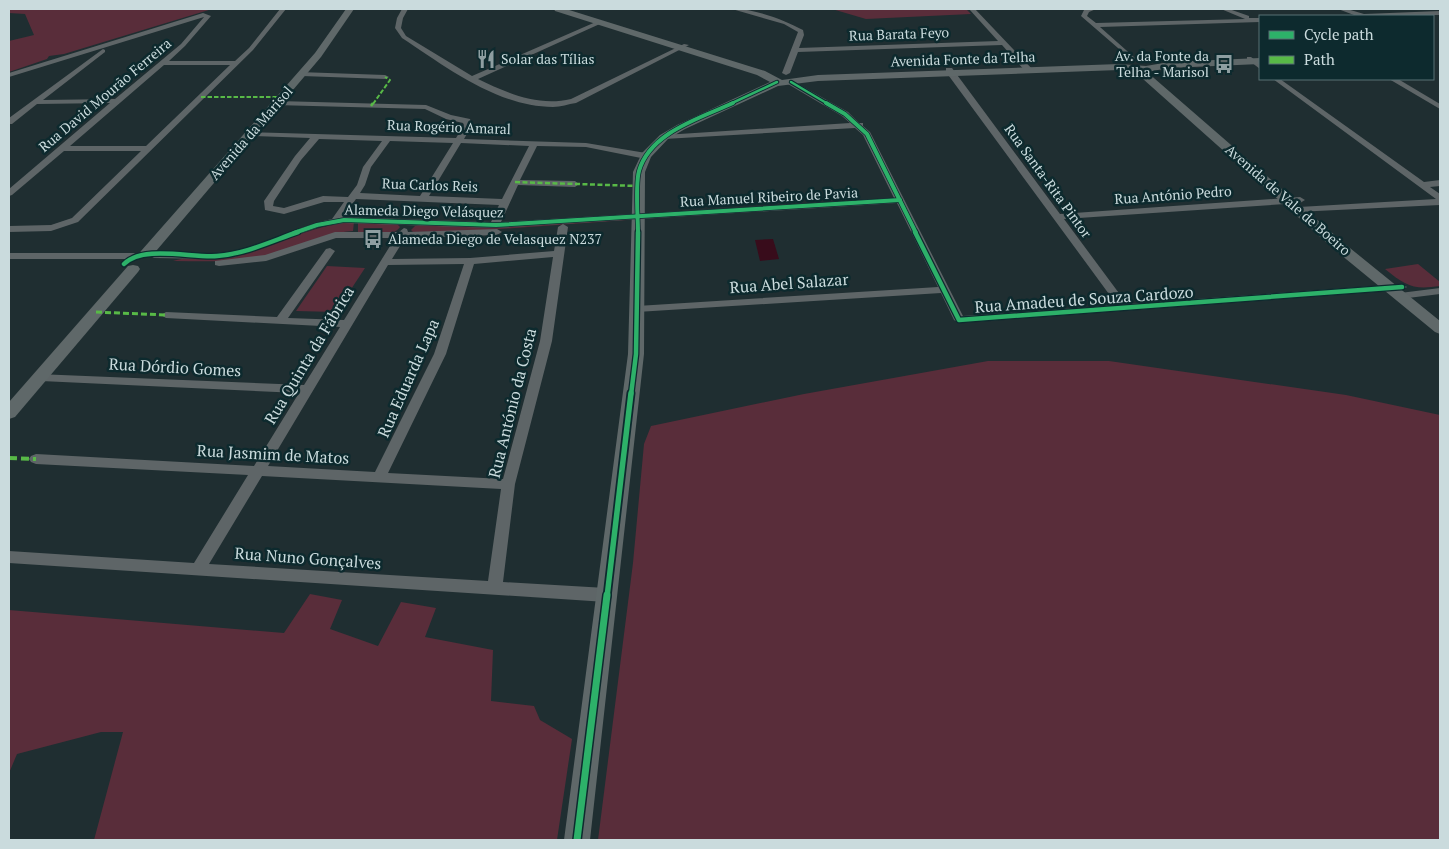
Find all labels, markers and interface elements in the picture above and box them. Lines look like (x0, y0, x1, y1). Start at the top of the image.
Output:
legend (1259, 15, 1434, 80)
street label: Rua Barata Feyo (849, 22, 950, 45)
text: Cycle path (1304, 24, 1374, 44)
street label: Rua David Mourão Ferreira (34, 34, 175, 156)
street label: Avenida Fonte da Telha (890, 46, 1036, 71)
place label: Av. da Fonte da Telha - Marisol (1115, 46, 1209, 81)
restaurant icon: Solar das Tílias (475, 48, 497, 70)
place label: Solar das Tílias (501, 49, 595, 68)
text: Path (1304, 49, 1335, 69)
bus stop icon: Av. da Fonte da Telha - Marisol (1213, 53, 1235, 75)
street label: Avenida da Marisol (205, 82, 297, 184)
street label: Rua Rogério Amaral (387, 115, 511, 138)
street label: Rua Santa-Rita Pintor (1001, 120, 1097, 242)
street label: Avenida de Vale de Boeiro (1222, 140, 1355, 259)
street label: Rua Carlos Reis (382, 173, 478, 196)
street label: Rua António Pedro (1114, 181, 1232, 208)
street label: Rua Manuel Ribeiro de Pavia (680, 182, 858, 211)
street label: Alameda Diego Velásquez (344, 200, 504, 221)
bus stop icon: Alameda Diego de Velasquez N237 (362, 228, 384, 250)
place label: Alameda Diego de Velasquez N237 (388, 229, 602, 248)
street label: Rua Abel Salazar (729, 268, 850, 298)
street label: Rua Amadeu de Souza Cardozo (974, 280, 1194, 318)
street label: Rua Quinta da Fábrica (259, 282, 359, 428)
street label: Rua Eduarda Lapa (372, 315, 444, 441)
street label: Rua António da Costa (483, 326, 541, 480)
street label: Rua Dórdio Gomes (108, 353, 242, 381)
street label: Rua Jasmim de Matos (196, 439, 350, 469)
street label: Rua Nuno Gonçalves (234, 542, 382, 574)

